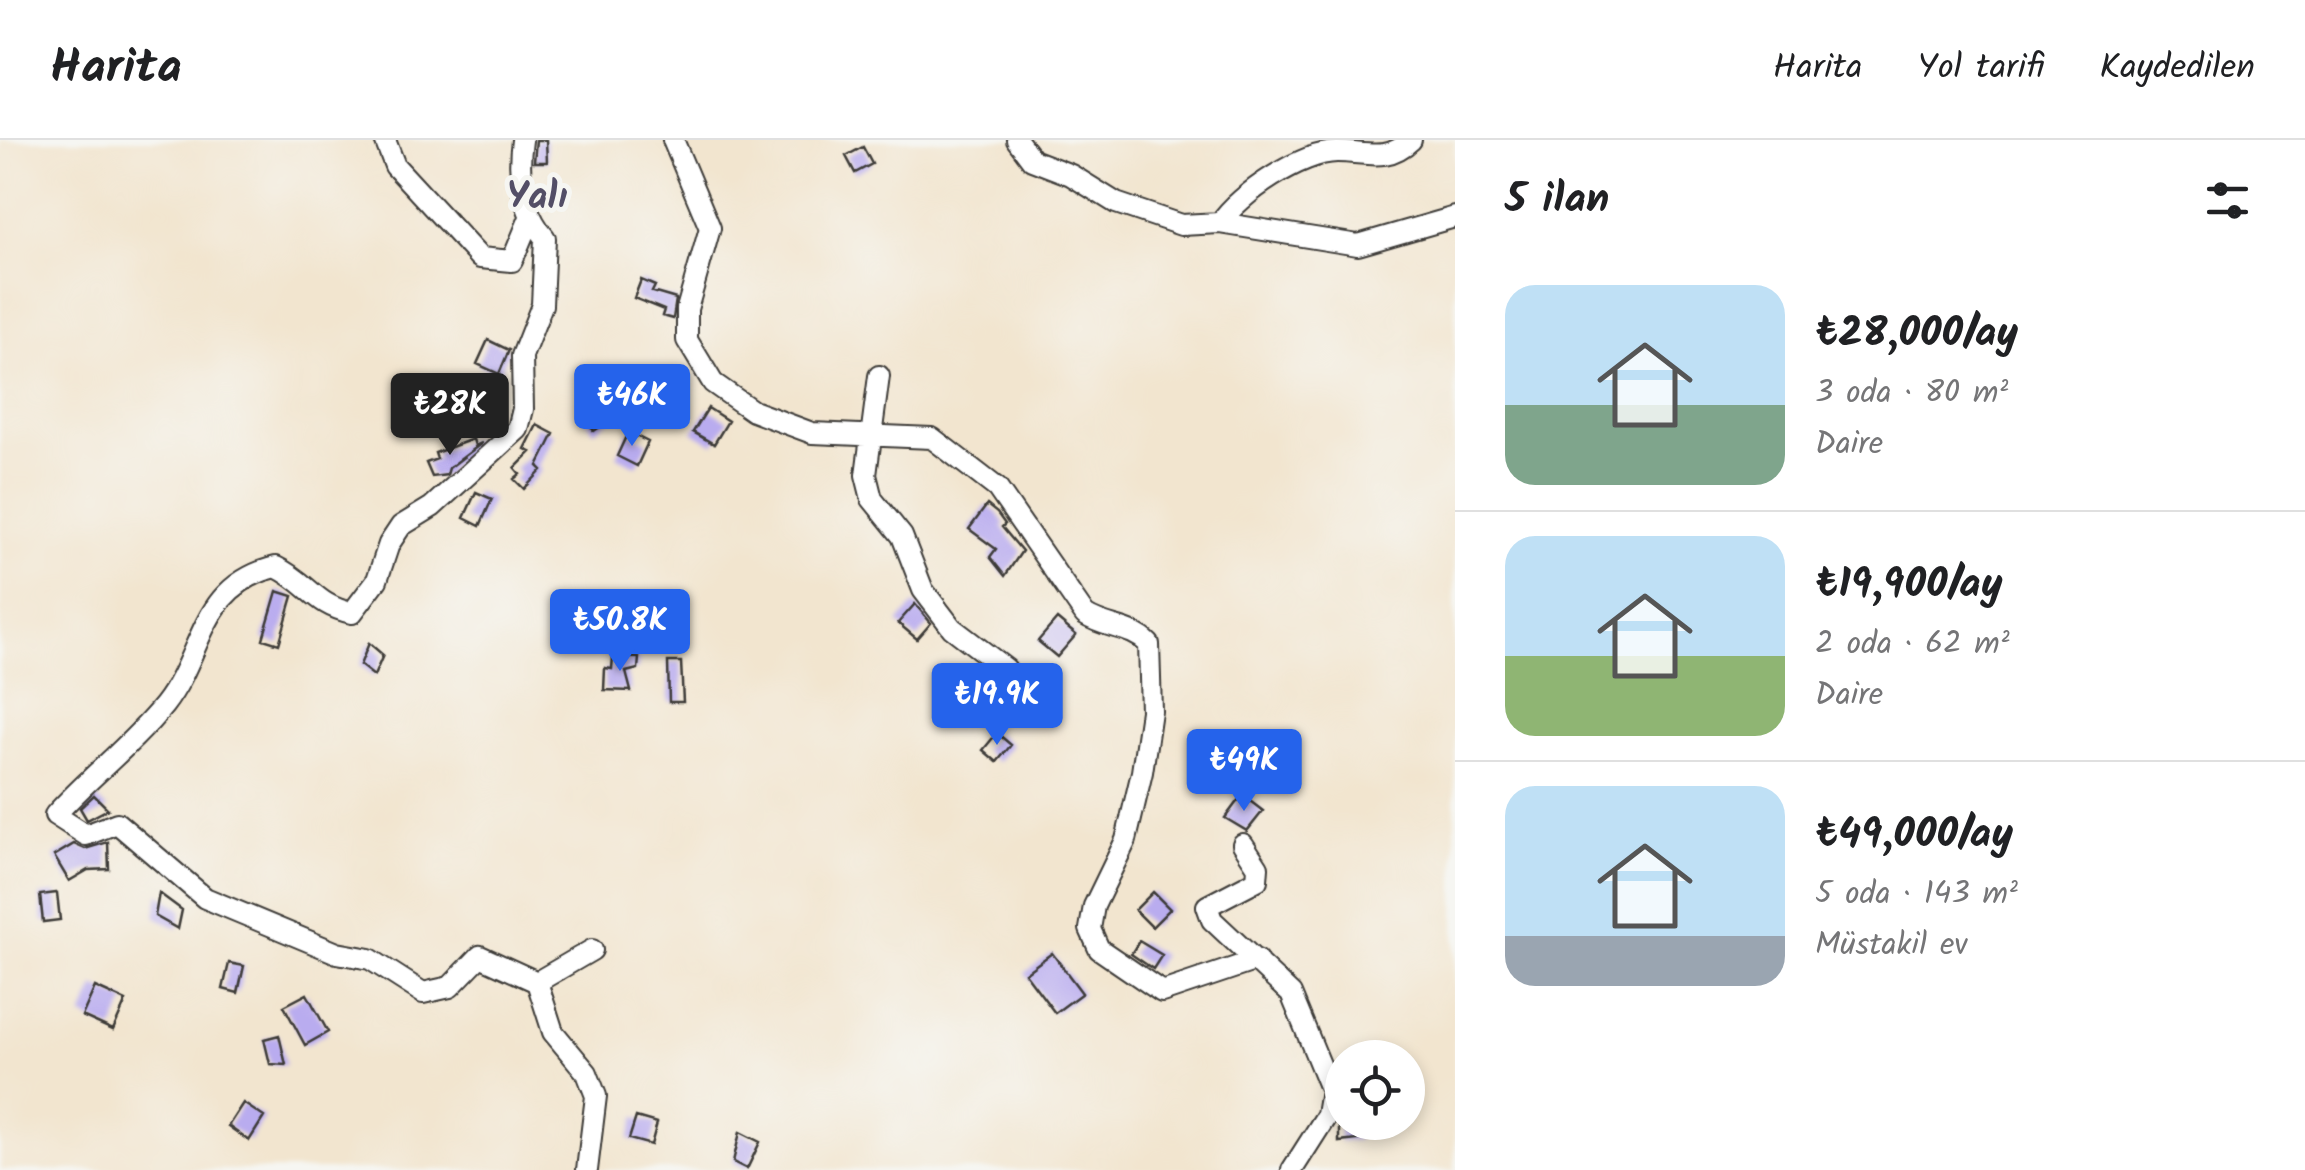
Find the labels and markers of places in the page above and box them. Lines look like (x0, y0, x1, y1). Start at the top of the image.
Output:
pin: ₺46K (573, 364, 691, 449)
pin: ₺28K (391, 373, 509, 458)
pin: ₺50.8K (539, 589, 701, 674)
pin: ₺19.9K (916, 663, 1078, 748)
pin: ₺49K (1185, 729, 1303, 814)

